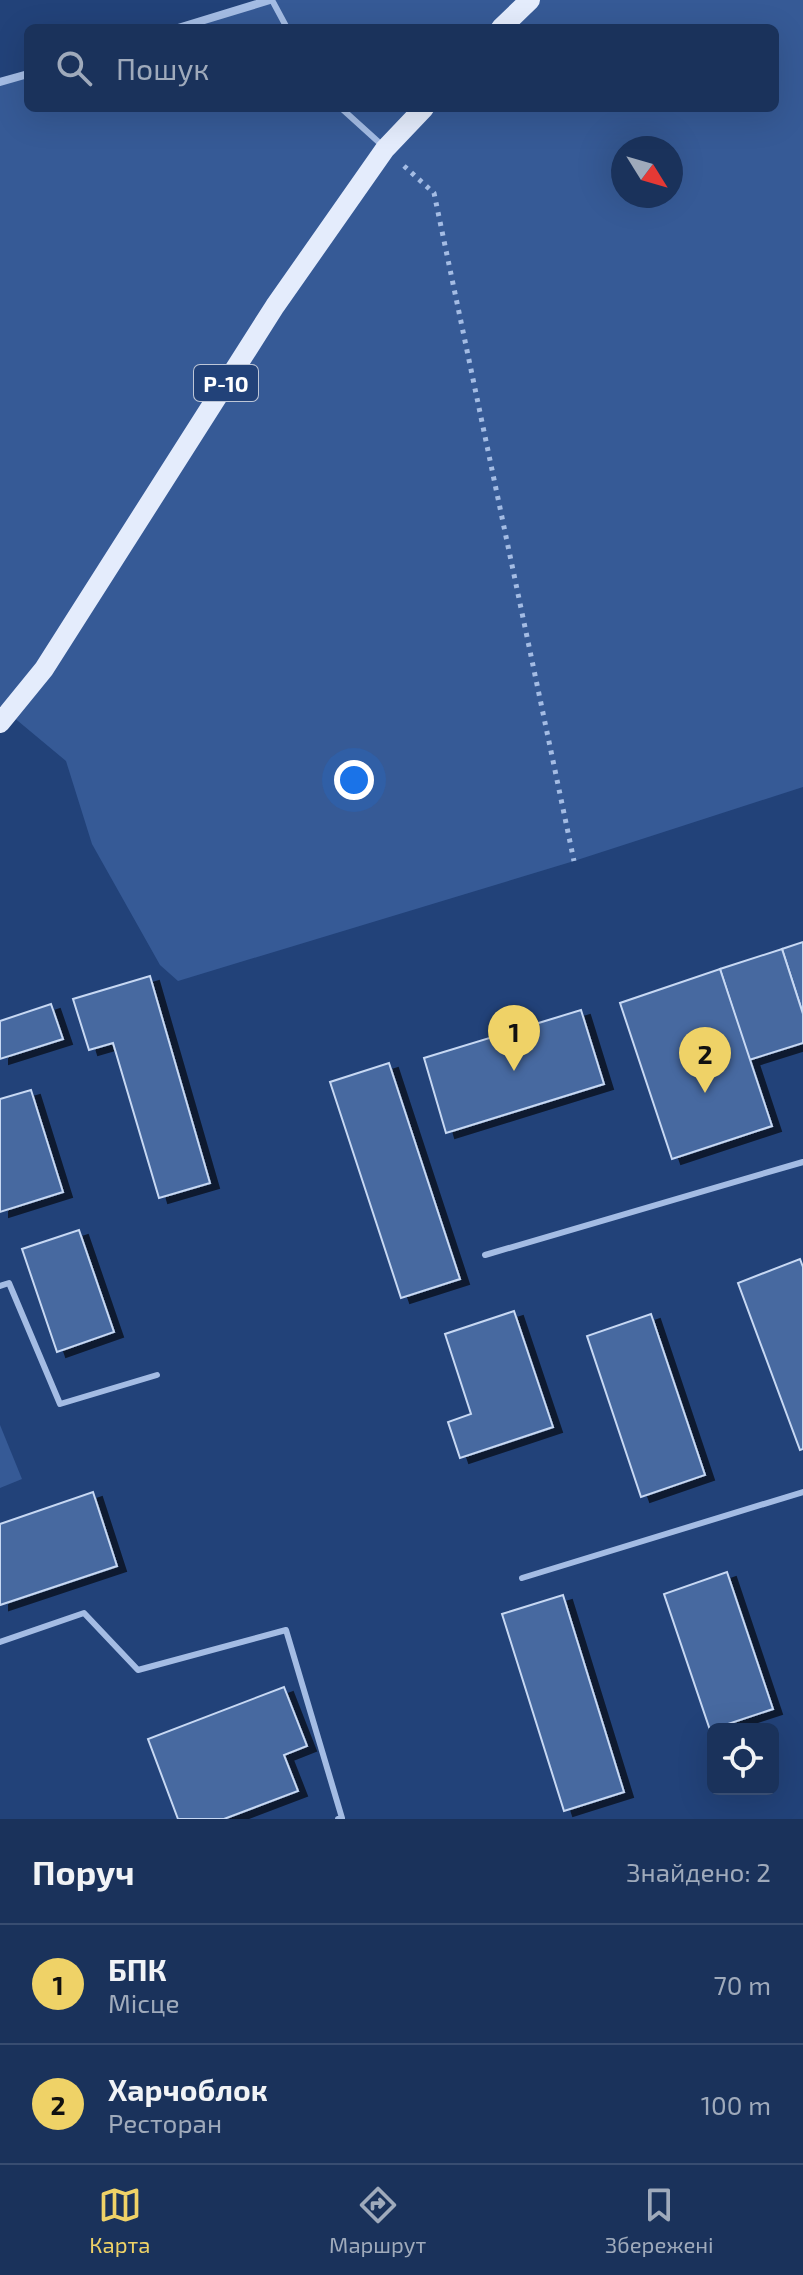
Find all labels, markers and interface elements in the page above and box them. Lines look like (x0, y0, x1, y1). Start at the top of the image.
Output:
search box (24, 24, 779, 112)
icon: search (52, 46, 96, 90)
text: Пошук (116, 50, 209, 86)
north arrow (611, 136, 683, 208)
road number: Р-10 (194, 365, 258, 401)
your location (334, 760, 374, 800)
pin: 1 (488, 1005, 540, 1071)
pin: 2 (679, 1027, 731, 1093)
map controls (707, 1723, 779, 1795)
button: locate (707, 1723, 779, 1795)
text: Поруч (32, 1851, 135, 1892)
text: Знайдено: 2 (626, 1856, 771, 1887)
text: БПК (108, 1951, 167, 1987)
text: 1 (52, 1969, 64, 2000)
text: 70 m (713, 1969, 771, 2000)
text: Місце (108, 1987, 180, 2018)
text: Харчоблок (108, 2071, 268, 2107)
text: 2 (50, 2089, 66, 2120)
text: 100 m (701, 2089, 771, 2120)
text: Ресторан (108, 2107, 222, 2138)
tab: Карта (89, 2183, 150, 2257)
tab: Маршрут (329, 2183, 426, 2257)
tab: Збережені (605, 2183, 714, 2257)

